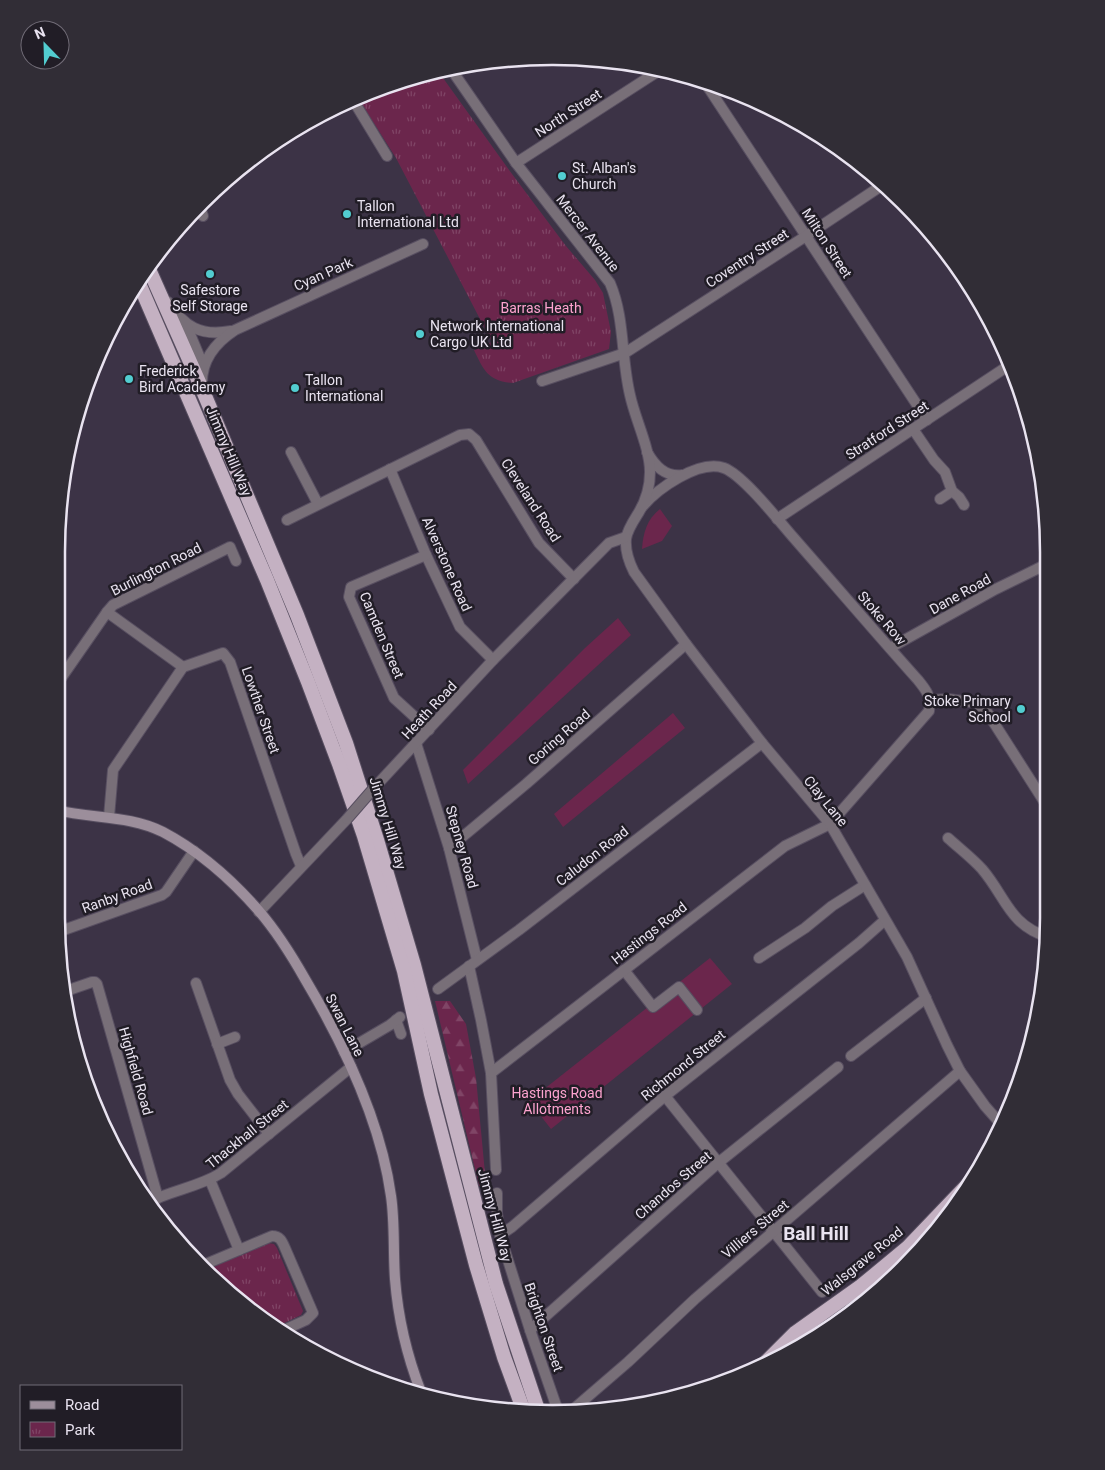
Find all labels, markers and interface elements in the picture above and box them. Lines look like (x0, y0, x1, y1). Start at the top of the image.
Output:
north arrow (20, 20, 70, 70)
text: N (32, 24, 48, 42)
street label: North Street (532, 85, 604, 140)
place label: St. Alban's Church (572, 160, 636, 192)
marker: St. Alban's Church (556, 170, 568, 182)
street label: Mercer Avenue (553, 191, 623, 275)
place label: Tallon International Ltd (357, 198, 459, 230)
street label: Milton Street (799, 205, 856, 281)
marker: Tallon International Ltd (341, 208, 353, 220)
street label: Coventry Street (703, 225, 792, 291)
street label: Cyan Park (291, 254, 356, 294)
marker: Safestore Self Storage (204, 268, 216, 280)
place label: Safestore Self Storage (172, 282, 248, 314)
park label: Barras Heath (500, 300, 582, 316)
place label: Network International Cargo UK Ltd (430, 318, 564, 350)
marker: Network International Cargo UK Ltd (414, 328, 426, 340)
place label: Frederick Bird Academy (139, 363, 226, 395)
place label: Tallon International (305, 372, 383, 404)
marker: Frederick Bird Academy (123, 373, 135, 385)
marker: Tallon International (289, 382, 301, 394)
street label: Stratford Street (843, 397, 932, 463)
street label: Jimmy Hill Way (203, 404, 255, 499)
street label: Cleveland Road (498, 455, 564, 545)
street label: Alverstone Road (419, 514, 475, 614)
street label: Burlington Road (108, 539, 204, 599)
street label: Dane Road (927, 571, 993, 617)
street label: Stoke Row (854, 588, 910, 648)
street label: Camden Street (357, 589, 408, 681)
street label: Lowther Street (239, 664, 283, 756)
street label: Heath Road (398, 678, 460, 742)
place label: Stoke Primary School (924, 693, 1011, 725)
marker: Stoke Primary School (1015, 703, 1027, 715)
street label: Goring Road (525, 706, 593, 768)
street label: Clay Lane (801, 772, 851, 830)
street label: Jimmy Hill Way (366, 775, 410, 871)
street label: Stepney Road (443, 804, 481, 890)
street label: Caludon Road (553, 823, 631, 889)
street label: Ranby Road (80, 876, 154, 916)
street label: Hastings Road (608, 899, 690, 967)
street label: Swan Lane (322, 991, 368, 1059)
street label: Highfield Road (116, 1025, 156, 1117)
street label: Richmond Street (638, 1026, 729, 1104)
park label: Hastings Road Allotments (511, 1085, 603, 1117)
street label: Thackhall Street (203, 1096, 291, 1172)
street label: Chandos Street (632, 1147, 715, 1222)
street label: Jimmy Hill Way (475, 1167, 515, 1264)
street label: Villiers Street (718, 1196, 792, 1262)
district label: Ball Hill (783, 1222, 849, 1245)
street label: Walsgrave Road (818, 1223, 906, 1299)
street label: Brighton Street (521, 1280, 567, 1374)
legend (20, 1385, 182, 1450)
text: Road (65, 1396, 99, 1414)
text: Park (65, 1421, 96, 1439)

